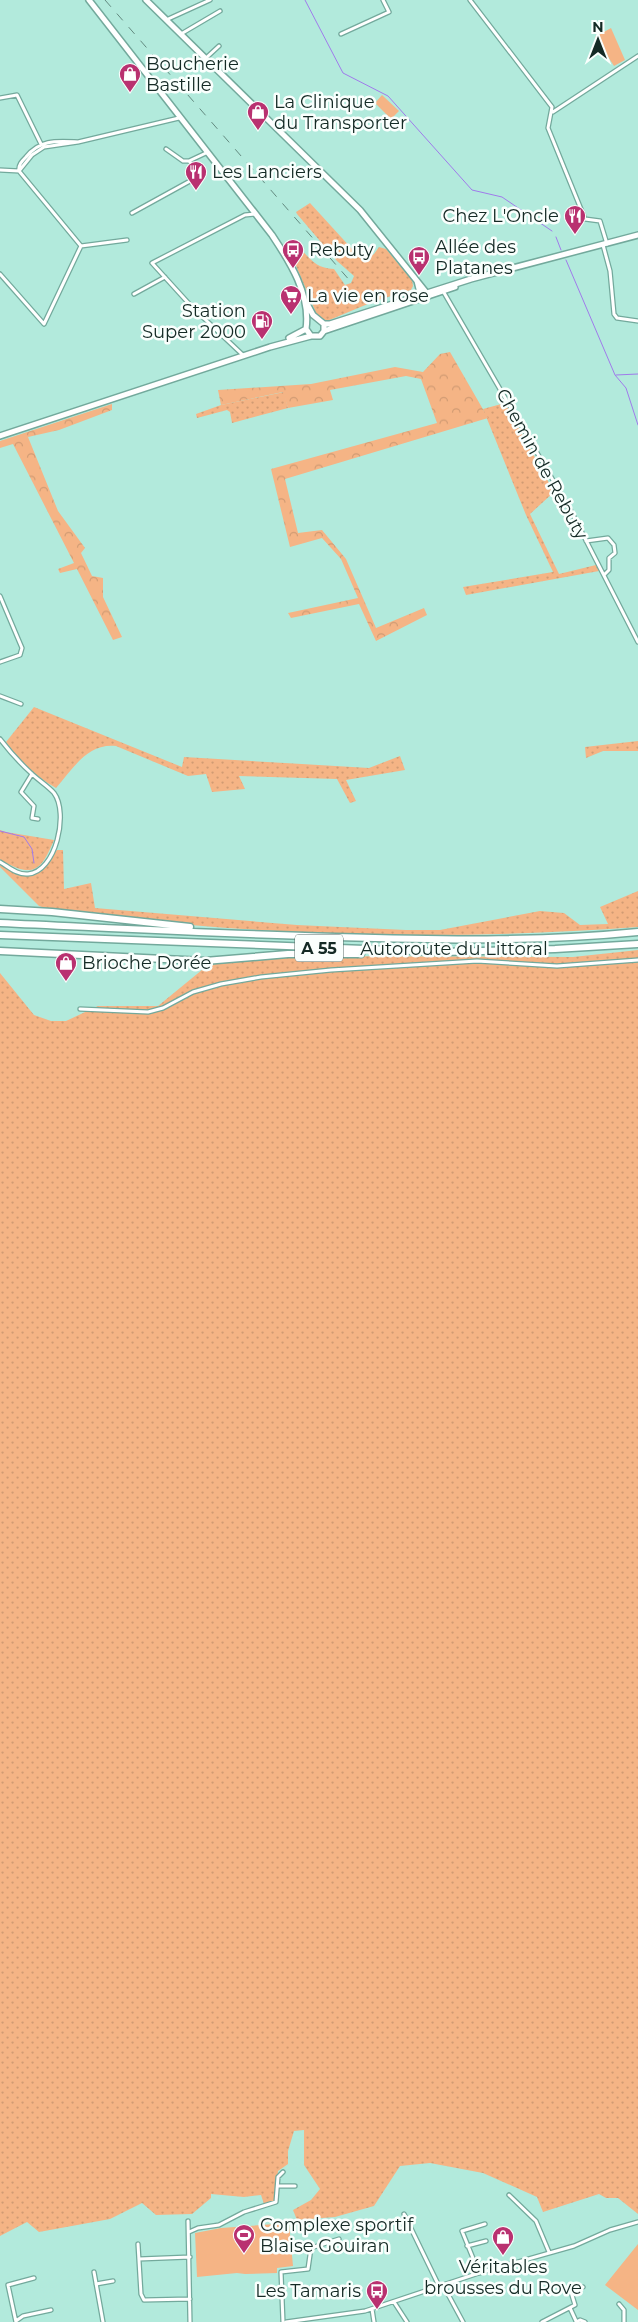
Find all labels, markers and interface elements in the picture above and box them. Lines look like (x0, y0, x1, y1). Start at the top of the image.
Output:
north arrow (573, 15, 623, 65)
text: N (592, 18, 604, 36)
place label: Boucherie Bastille (146, 53, 239, 96)
shop icon: Boucherie Bastille (118, 62, 142, 93)
place label: La Clinique du Transporter (274, 91, 407, 134)
shop icon: La Clinique du Transporter (246, 100, 270, 131)
restaurant icon: Les Lanciers (184, 160, 208, 191)
place label: Les Lanciers (212, 161, 322, 183)
restaurant icon: Chez L'Oncle (563, 204, 587, 235)
place label: Chez L'Oncle (442, 205, 559, 227)
place label: Allée des Platanes (435, 236, 516, 279)
bus stop icon: Rebuty (281, 238, 305, 269)
place label: Rebuty (309, 239, 374, 261)
bus stop icon: Allée des Platanes (407, 245, 431, 276)
supermarket icon: La vie en rose (279, 284, 303, 315)
place label: La vie en rose (307, 285, 429, 307)
place label: Station Super 2000 (142, 300, 246, 343)
fuel station icon: Station Super 2000 (250, 309, 274, 340)
street label: Chemin de Rebuty (491, 385, 593, 543)
road number: A 55 (295, 934, 343, 961)
street label: Autoroute du Littoral (360, 938, 548, 960)
shop icon: Brioche Dorée (54, 951, 78, 982)
place label: Brioche Dorée (82, 952, 212, 974)
place label: Complexe sportif Blaise Gouiran (260, 2214, 414, 2257)
sports icon: Complexe sportif Blaise Gouiran (232, 2223, 256, 2254)
shop icon: Véritables brousses du Rove (491, 2225, 515, 2256)
place label: Véritables brousses du Rove (424, 2256, 582, 2299)
bus stop icon: Les Tamaris (365, 2279, 389, 2310)
place label: Les Tamaris (255, 2280, 361, 2302)

